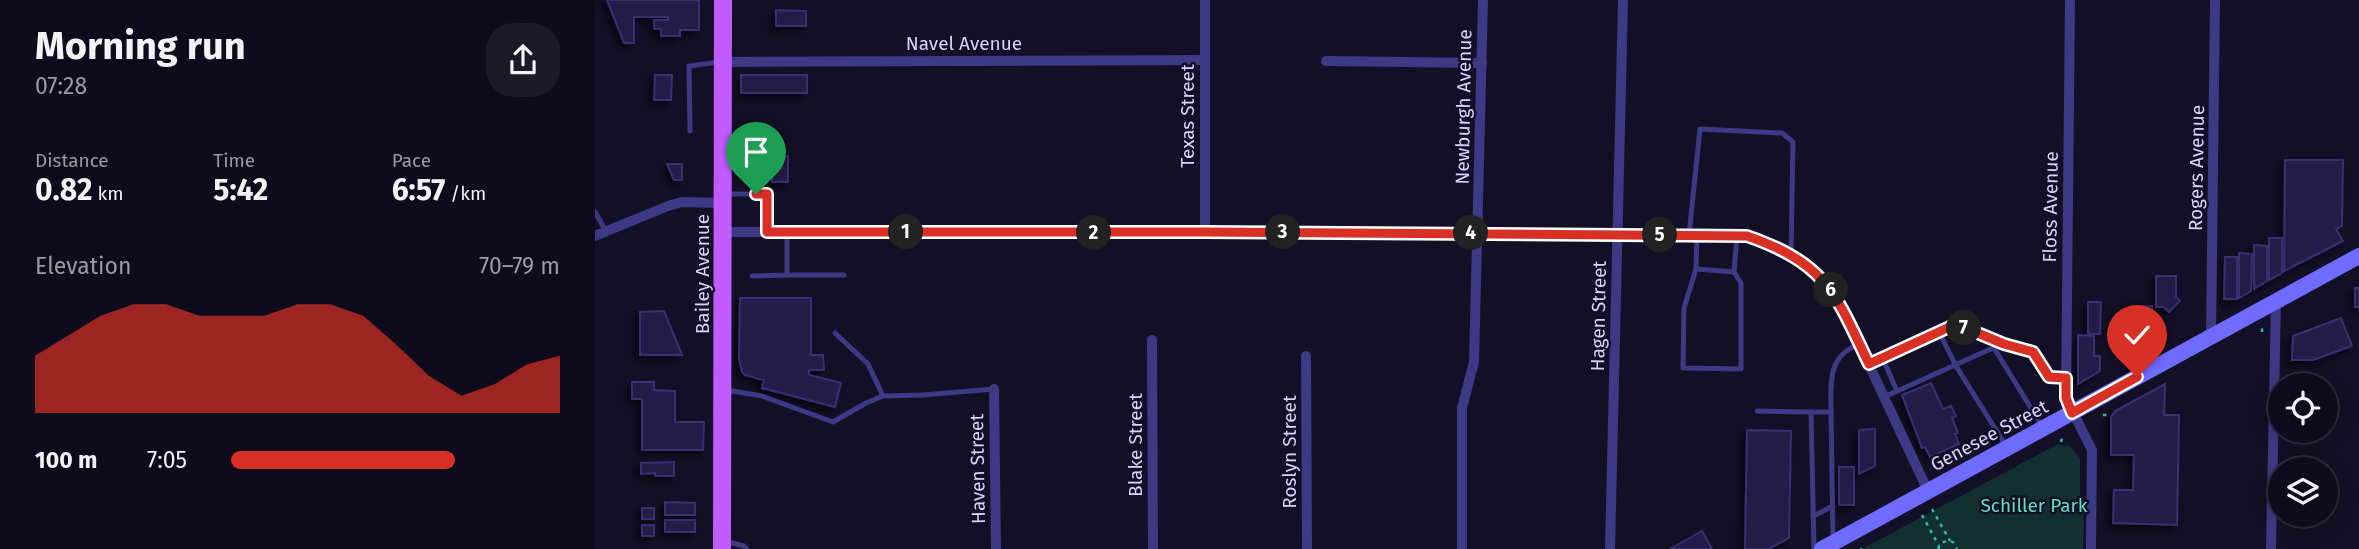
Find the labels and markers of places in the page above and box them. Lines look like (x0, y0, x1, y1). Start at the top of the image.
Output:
pin (726, 122, 786, 194)
pin: 1 (889, 215, 923, 250)
pin: 3 (1265, 215, 1301, 250)
pin: 2 (1077, 216, 1111, 250)
pin: 4 (1453, 216, 1489, 250)
pin: 5 (1643, 218, 1677, 252)
pin: 6 (1813, 272, 1849, 308)
pin (2107, 305, 2167, 377)
pin: 7 (1947, 310, 1981, 346)

